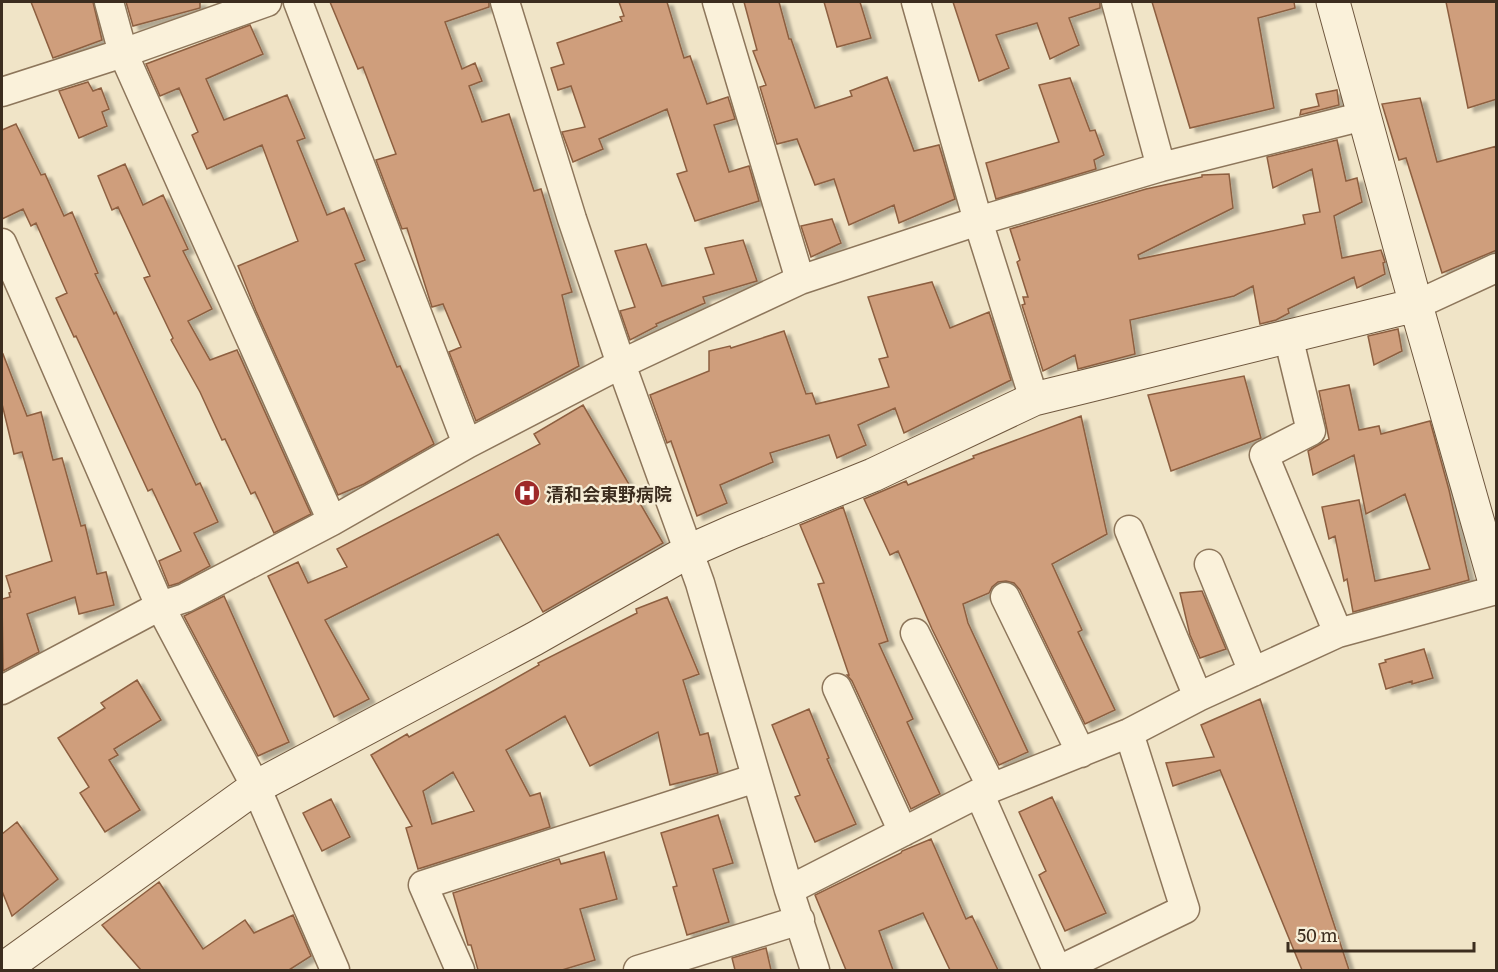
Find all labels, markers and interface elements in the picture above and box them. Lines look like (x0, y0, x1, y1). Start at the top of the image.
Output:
hospital icon: 清和会東野病院 (512, 478, 542, 508)
place label: 清和会東野病院 (546, 480, 672, 507)
scale bar (1288, 915, 1474, 953)
text: 50 m (1297, 921, 1338, 948)

